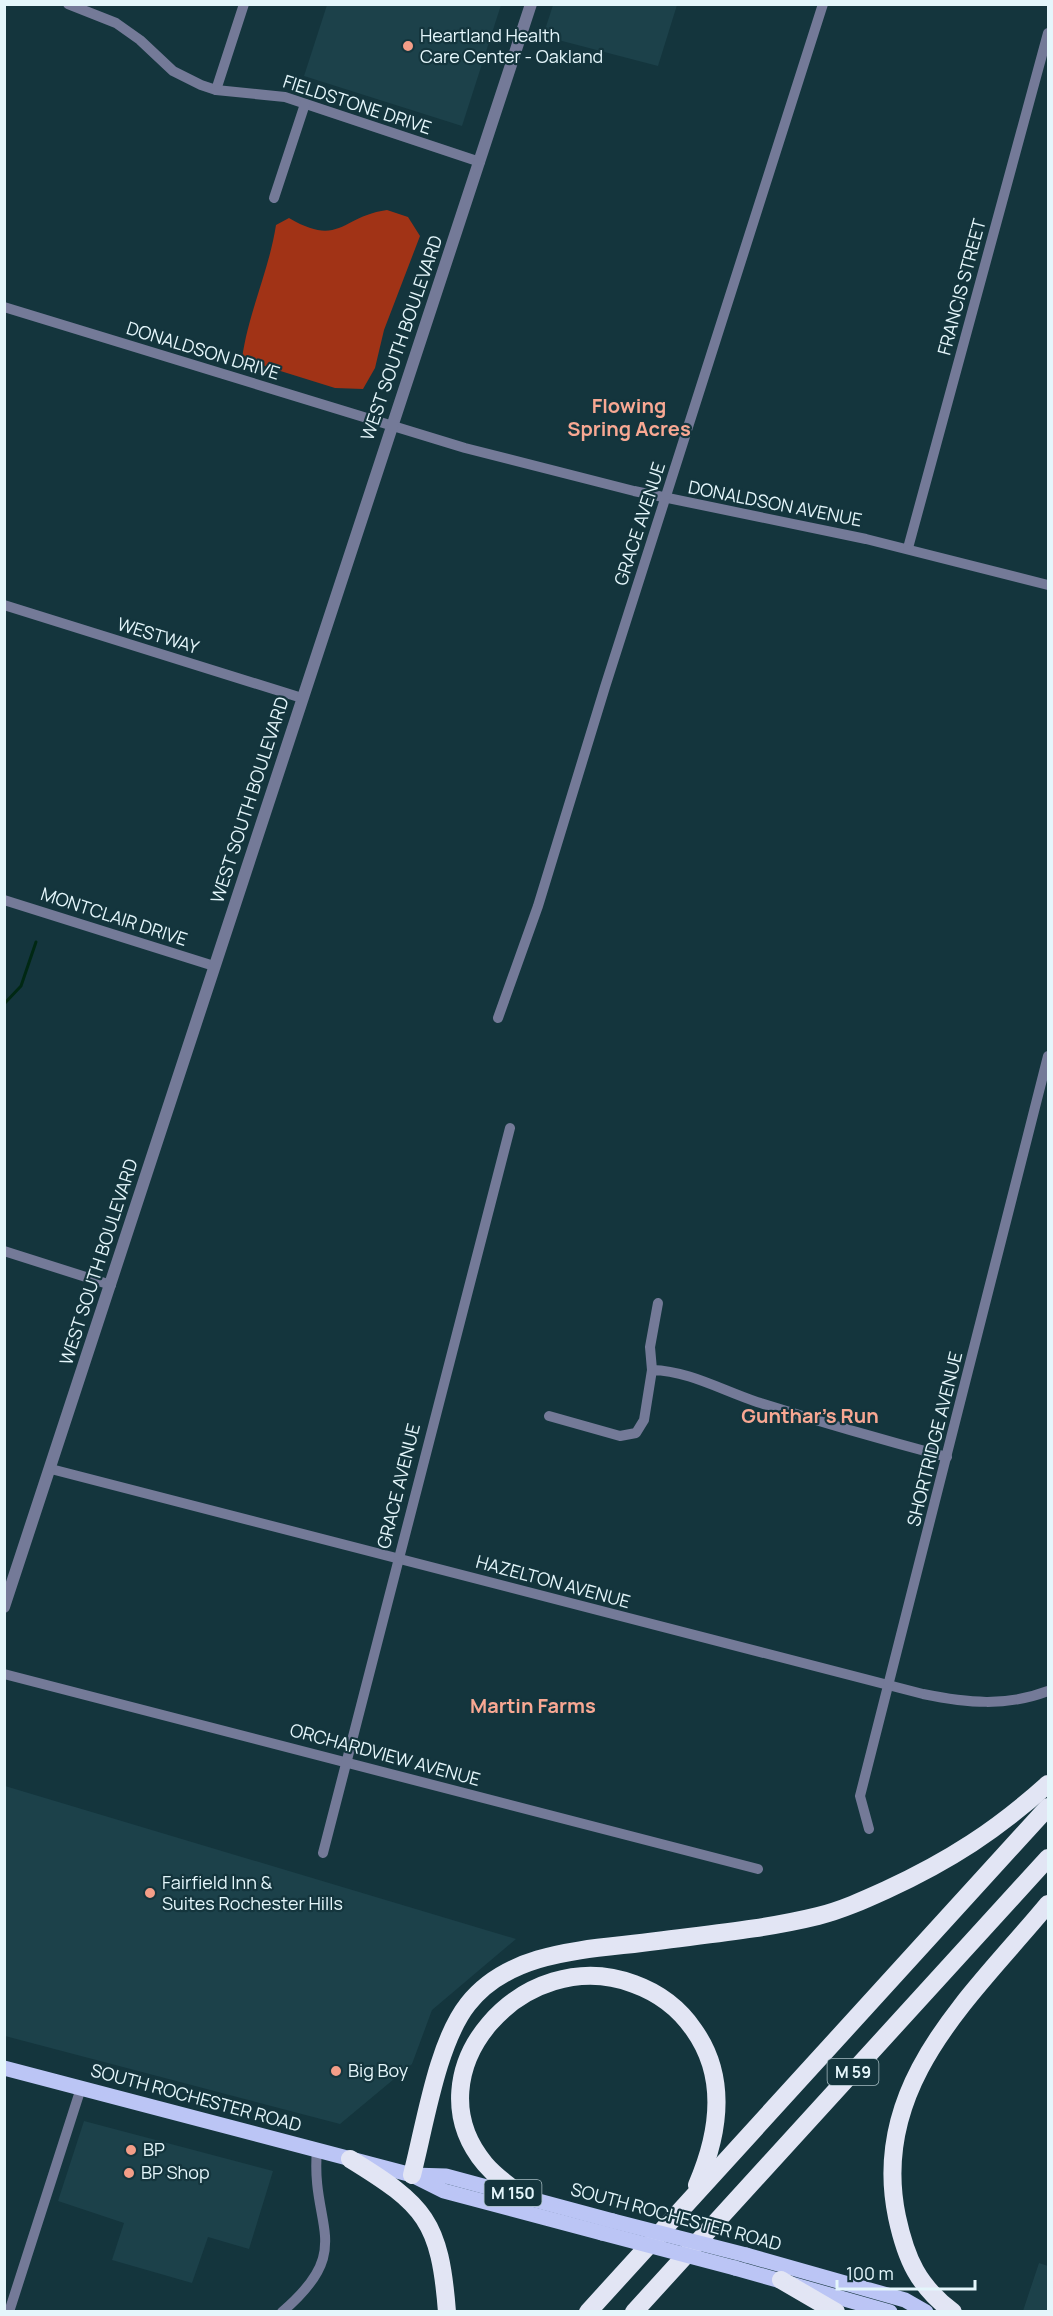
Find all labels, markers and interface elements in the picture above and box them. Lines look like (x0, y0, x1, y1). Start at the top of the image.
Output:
place label: Heartland Health Care Center - Oakland (420, 23, 603, 68)
marker: Heartland Health Care Center - Oakland (401, 39, 415, 53)
street label: FIELDSTONE DRIVE (280, 69, 435, 139)
street label: FRANCIS STREET (931, 216, 991, 358)
street label: WEST SOUTH BOULEVARD (355, 232, 447, 443)
street label: DONALDSON DRIVE (124, 315, 283, 385)
district label: Flowing Spring Acres (567, 392, 691, 442)
street label: GRACE AVENUE (608, 459, 670, 588)
street label: DONALDSON AVENUE (686, 474, 864, 532)
street label: WESTWAY (114, 611, 203, 659)
street label: WEST SOUTH BOULEVARD (204, 693, 294, 906)
street label: MONTCLAIR DRIVE (38, 881, 191, 951)
street label: WEST SOUTH BOULEVARD (53, 1155, 143, 1368)
street label: SHORTRIDGE AVENUE (901, 1349, 967, 1529)
district label: Gunthar's Run (741, 1402, 879, 1429)
street label: GRACE AVENUE (371, 1421, 425, 1551)
street label: HAZELTON AVENUE (474, 1549, 633, 1613)
district label: Martin Farms (470, 1692, 596, 1719)
street label: ORCHARDVIEW AVENUE (288, 1717, 483, 1791)
place label: Fairfield Inn & Suites Rochester Hills (162, 1870, 343, 1915)
marker: Fairfield Inn & Suites Rochester Hills (143, 1886, 157, 1900)
street label: SOUTH ROCHESTER ROAD (88, 2057, 304, 2137)
place label: Big Boy (348, 2058, 409, 2082)
road number: M 59 (828, 2059, 878, 2085)
marker: Big Boy (329, 2064, 343, 2078)
place label: BP (143, 2137, 165, 2161)
marker: BP (124, 2143, 138, 2157)
place label: BP Shop (141, 2160, 210, 2184)
marker: BP Shop (122, 2166, 136, 2180)
street label: SOUTH ROCHESTER ROAD (568, 2176, 784, 2256)
road number: M 150 (484, 2180, 542, 2206)
scale bar (837, 2253, 975, 2291)
text: 100 m (846, 2261, 894, 2285)

